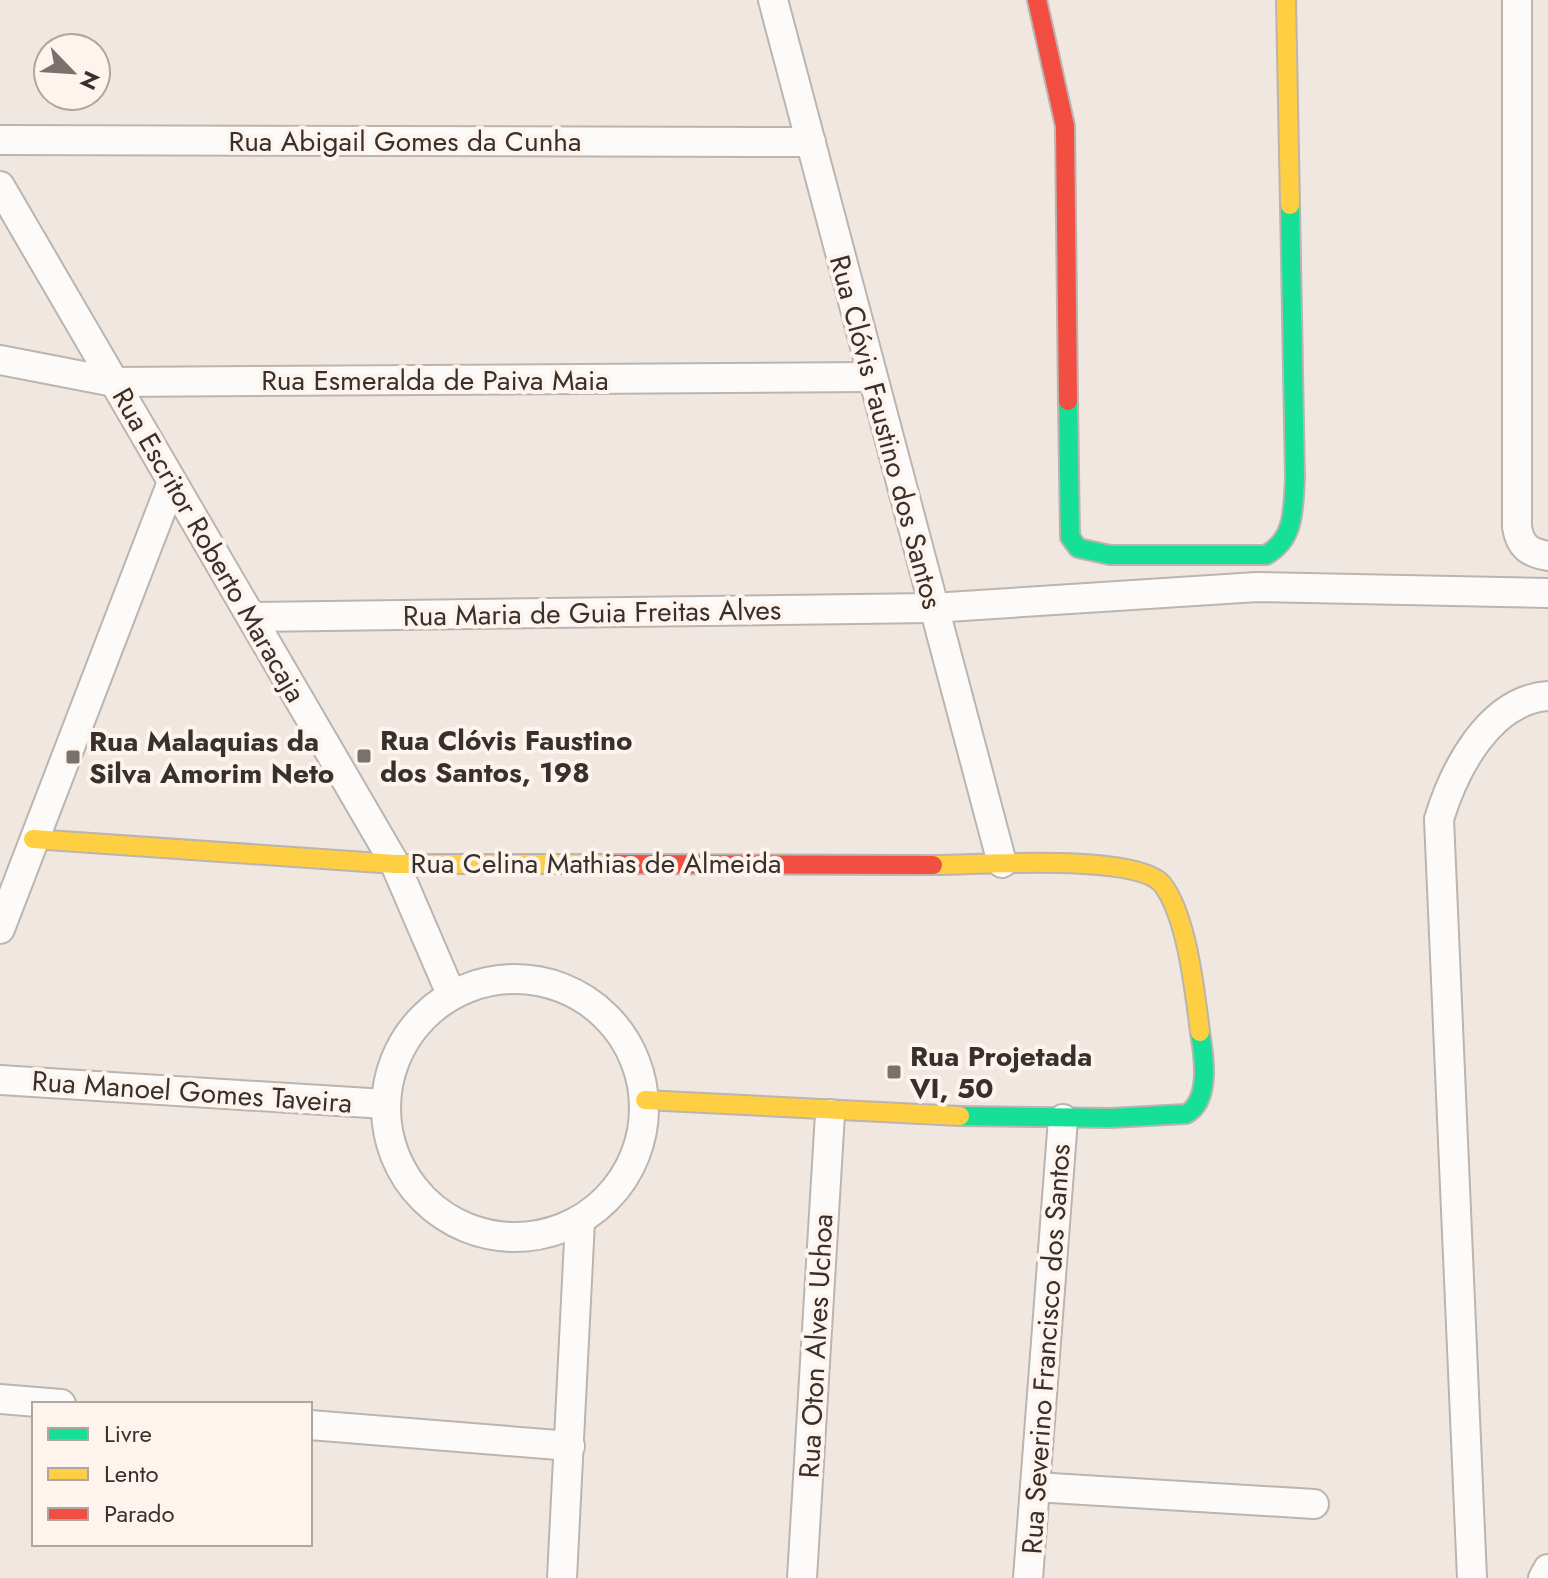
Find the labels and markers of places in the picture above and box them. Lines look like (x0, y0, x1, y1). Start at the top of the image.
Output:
place label: Rua Clóvis Faustino dos Santos, 198 (380, 720, 633, 793)
place label: Rua Malaquias da Silva Amorim Neto (89, 721, 334, 794)
marker: Rua Clóvis Faustino dos Santos, 198 (355, 747, 373, 765)
marker: Rua Malaquias da Silva Amorim Neto (64, 748, 82, 766)
place label: Rua Projetada VI, 50 (909, 1036, 1092, 1109)
marker: Rua Projetada VI, 50 (885, 1063, 903, 1081)

